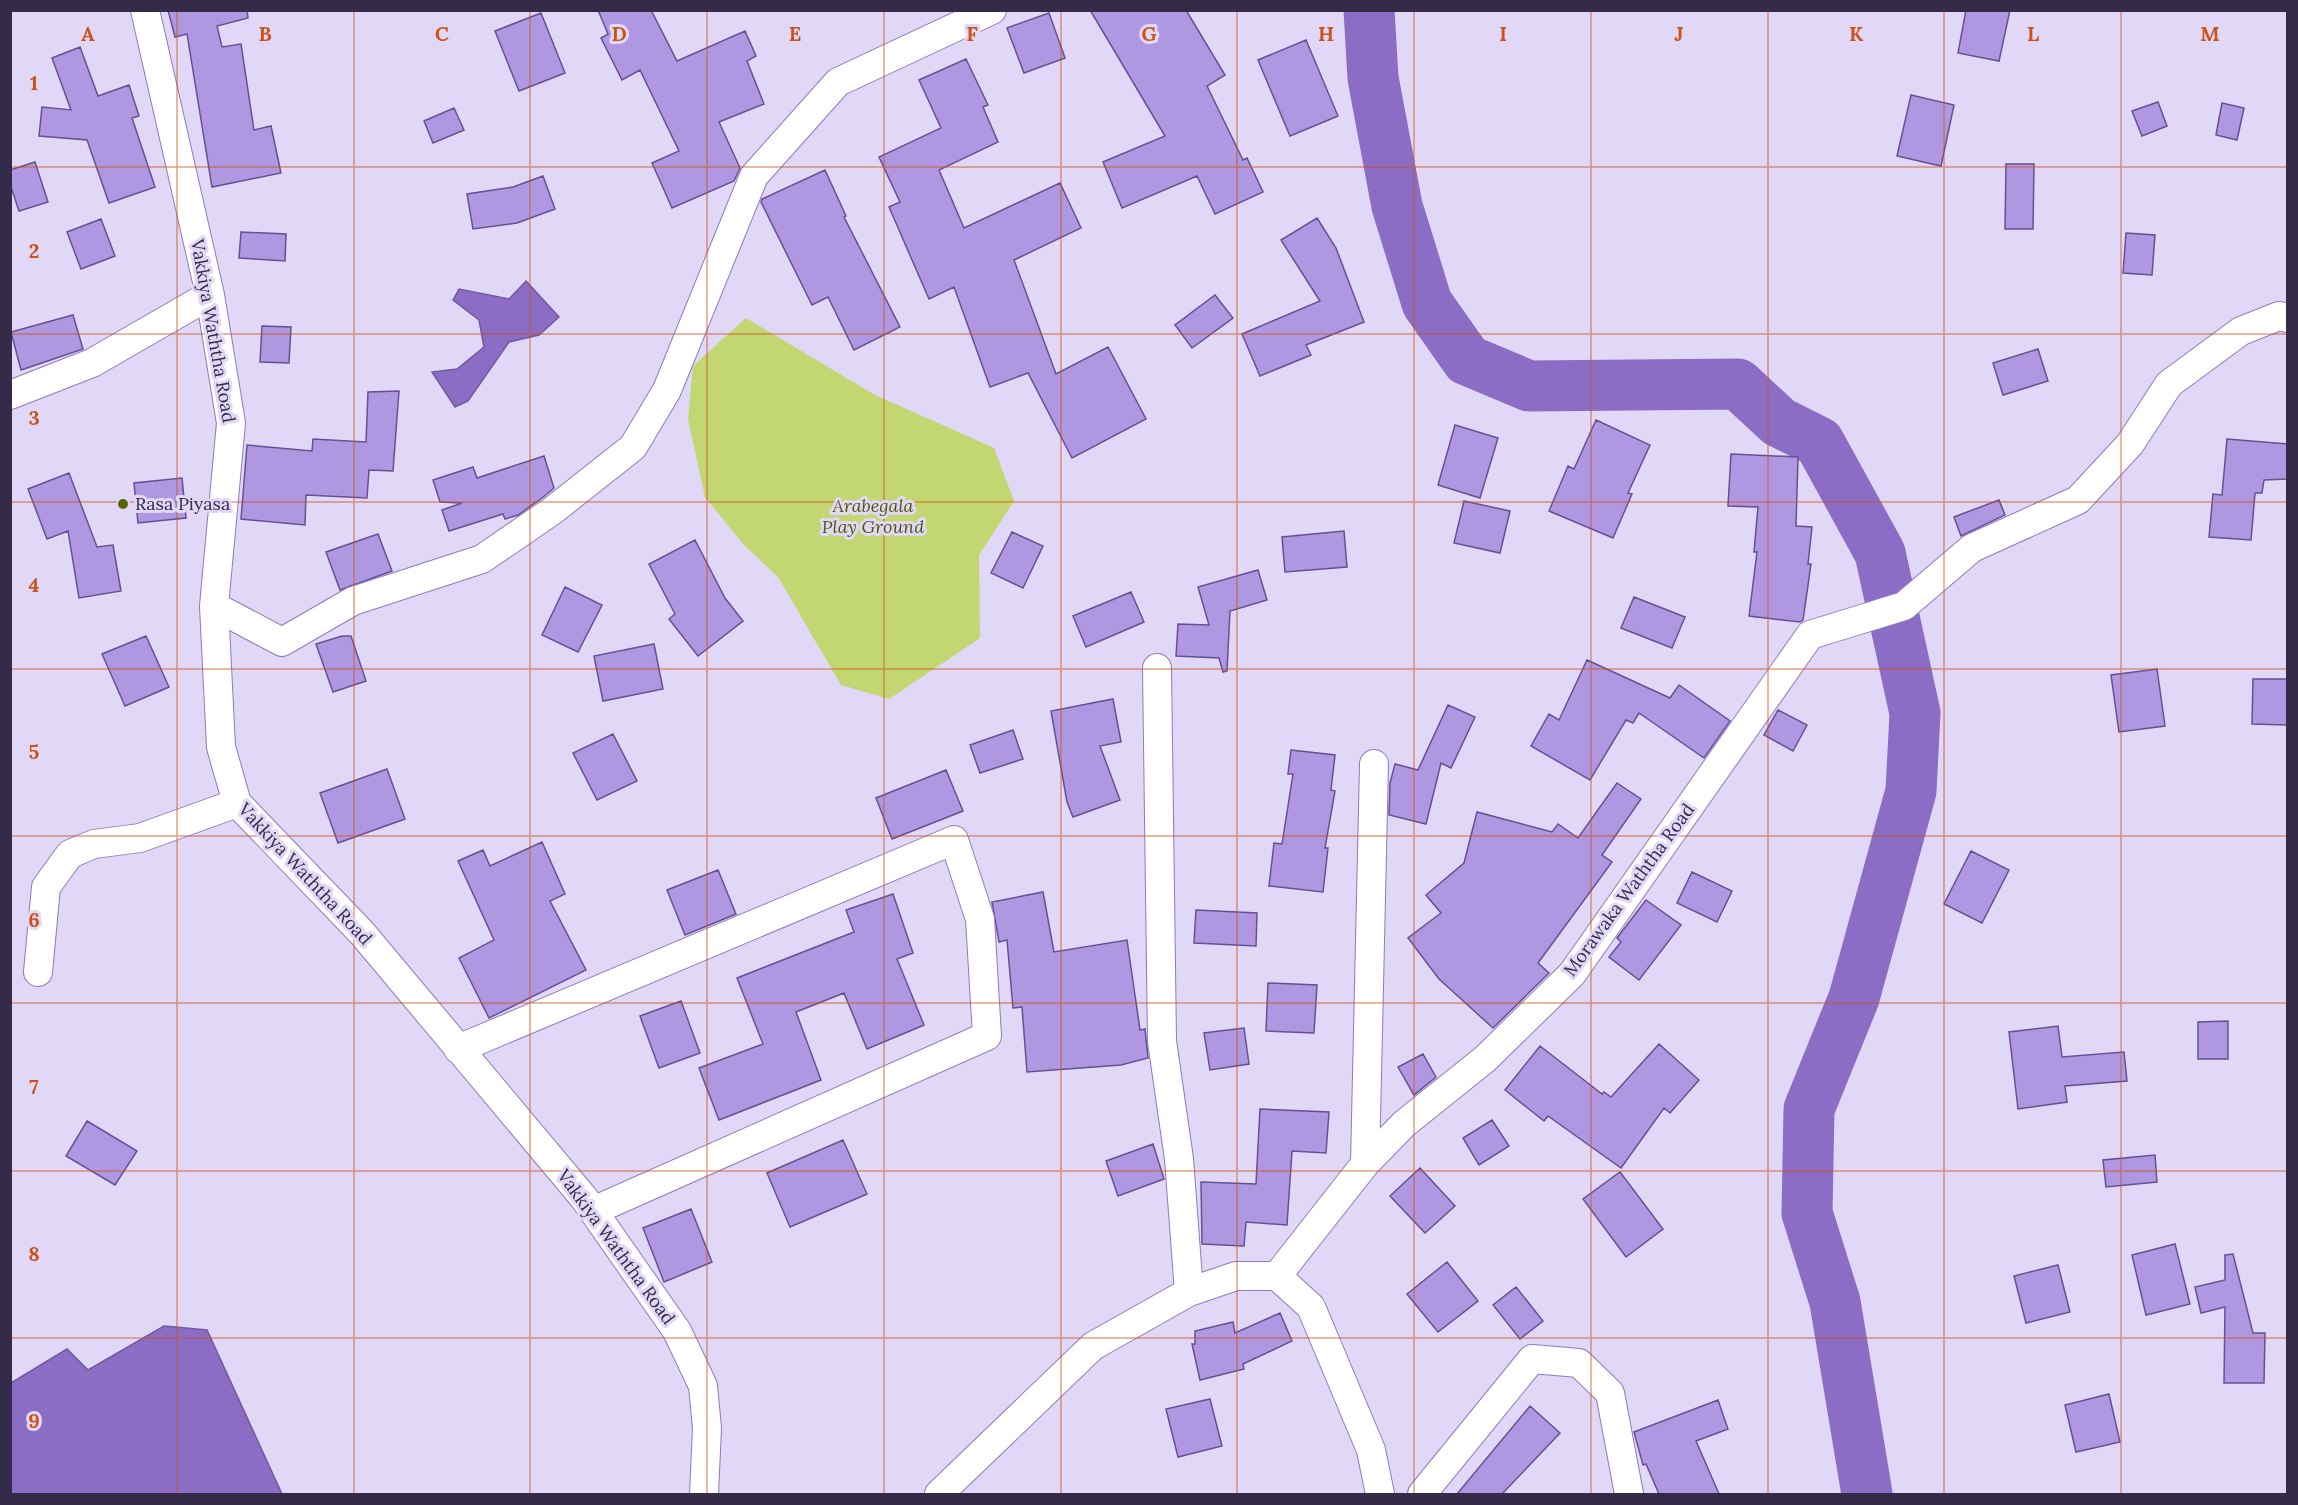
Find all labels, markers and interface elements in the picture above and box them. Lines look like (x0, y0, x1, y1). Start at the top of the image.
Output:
text: A (81, 21, 95, 46)
text: B (258, 21, 272, 46)
text: C (435, 21, 449, 46)
text: D (611, 21, 627, 46)
text: E (789, 21, 801, 46)
text: F (966, 21, 978, 46)
text: G (1141, 21, 1157, 46)
text: H (1318, 21, 1334, 46)
text: I (1499, 21, 1507, 46)
text: J (1674, 21, 1684, 46)
text: K (1849, 21, 1864, 46)
text: L (2027, 21, 2039, 46)
text: M (2200, 21, 2220, 46)
text: 1 (30, 70, 38, 95)
street label: Vakkiya Waththa Road (186, 236, 241, 425)
text: 2 (29, 238, 39, 263)
text: 3 (28, 405, 40, 430)
place label: Rasa Piyasa (135, 492, 230, 515)
park label: Arabegala Play Ground (822, 494, 924, 538)
marker: Rasa Piyasa (116, 497, 130, 511)
text: 4 (29, 572, 40, 597)
text: 5 (29, 739, 40, 764)
street label: Vakkiya Waththa Road (233, 797, 377, 950)
street label: Morawaka Waththa Road (1558, 798, 1699, 981)
text: 6 (28, 907, 40, 932)
text: 7 (29, 1074, 39, 1099)
street label: Vakkiya Waththa Road (552, 1164, 680, 1329)
text: 8 (28, 1241, 40, 1266)
text: 9 (28, 1408, 40, 1433)

